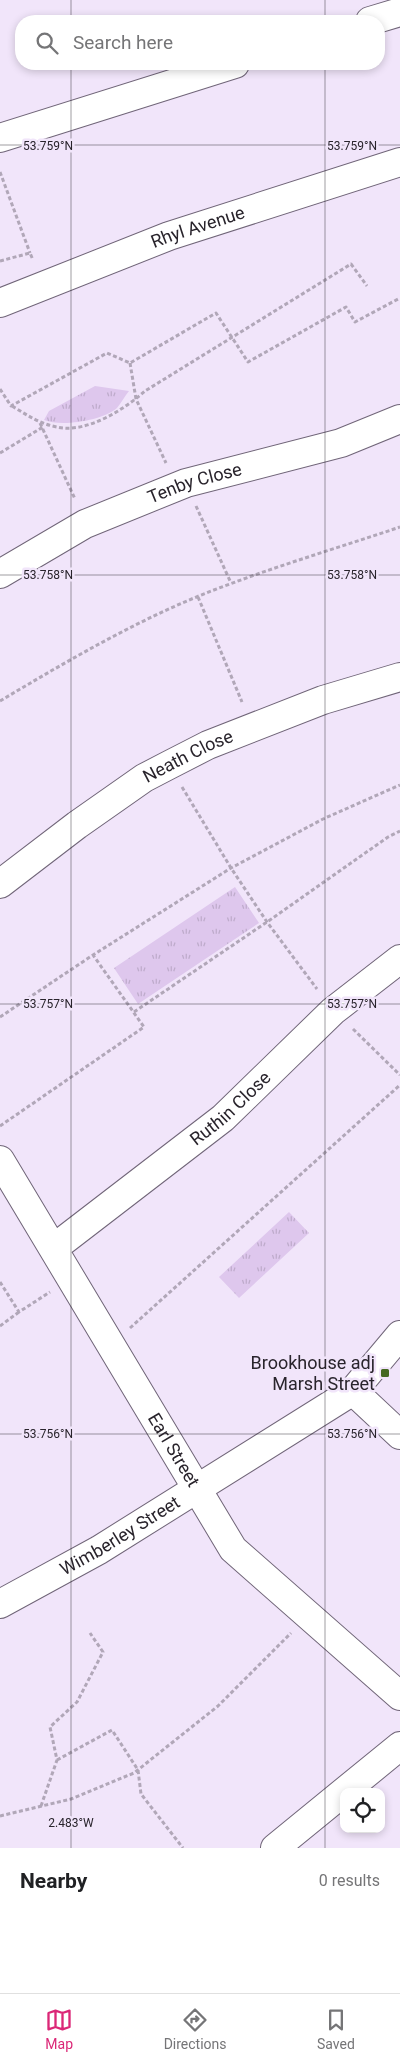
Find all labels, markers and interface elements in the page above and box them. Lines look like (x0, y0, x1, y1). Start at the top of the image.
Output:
search box (15, 15, 385, 70)
icon: search (33, 29, 61, 57)
text: Search here (73, 31, 173, 54)
text: 53.759°N (23, 139, 73, 153)
text: 53.759°N (327, 139, 377, 153)
street label: Rhyl Avenue (148, 201, 247, 252)
street label: Tenby Close (144, 458, 244, 507)
text: 53.758°N (23, 568, 73, 582)
text: 53.758°N (327, 568, 377, 582)
street label: Neath Close (139, 725, 236, 787)
text: 53.757°N (23, 997, 73, 1011)
text: 53.757°N (327, 997, 377, 1011)
street label: Ruthin Close (186, 1067, 275, 1149)
place label: Brookhouse adj Marsh Street (251, 1352, 375, 1394)
marker: Brookhouse adj Marsh Street (379, 1367, 391, 1379)
street label: Earl Street (144, 1409, 204, 1491)
text: 53.756°N (23, 1427, 73, 1441)
text: 53.756°N (327, 1427, 377, 1441)
street label: Wimberley Street (56, 1491, 184, 1579)
map controls (340, 1788, 385, 1833)
button: locate (340, 1788, 385, 1833)
text: 2.483°W (48, 1816, 94, 1830)
text: Nearby (20, 1869, 87, 1893)
text: 0 results (319, 1871, 380, 1890)
tab: Map (45, 2006, 73, 2052)
tab: Directions (164, 2006, 227, 2052)
tab: Saved (317, 2006, 355, 2052)

